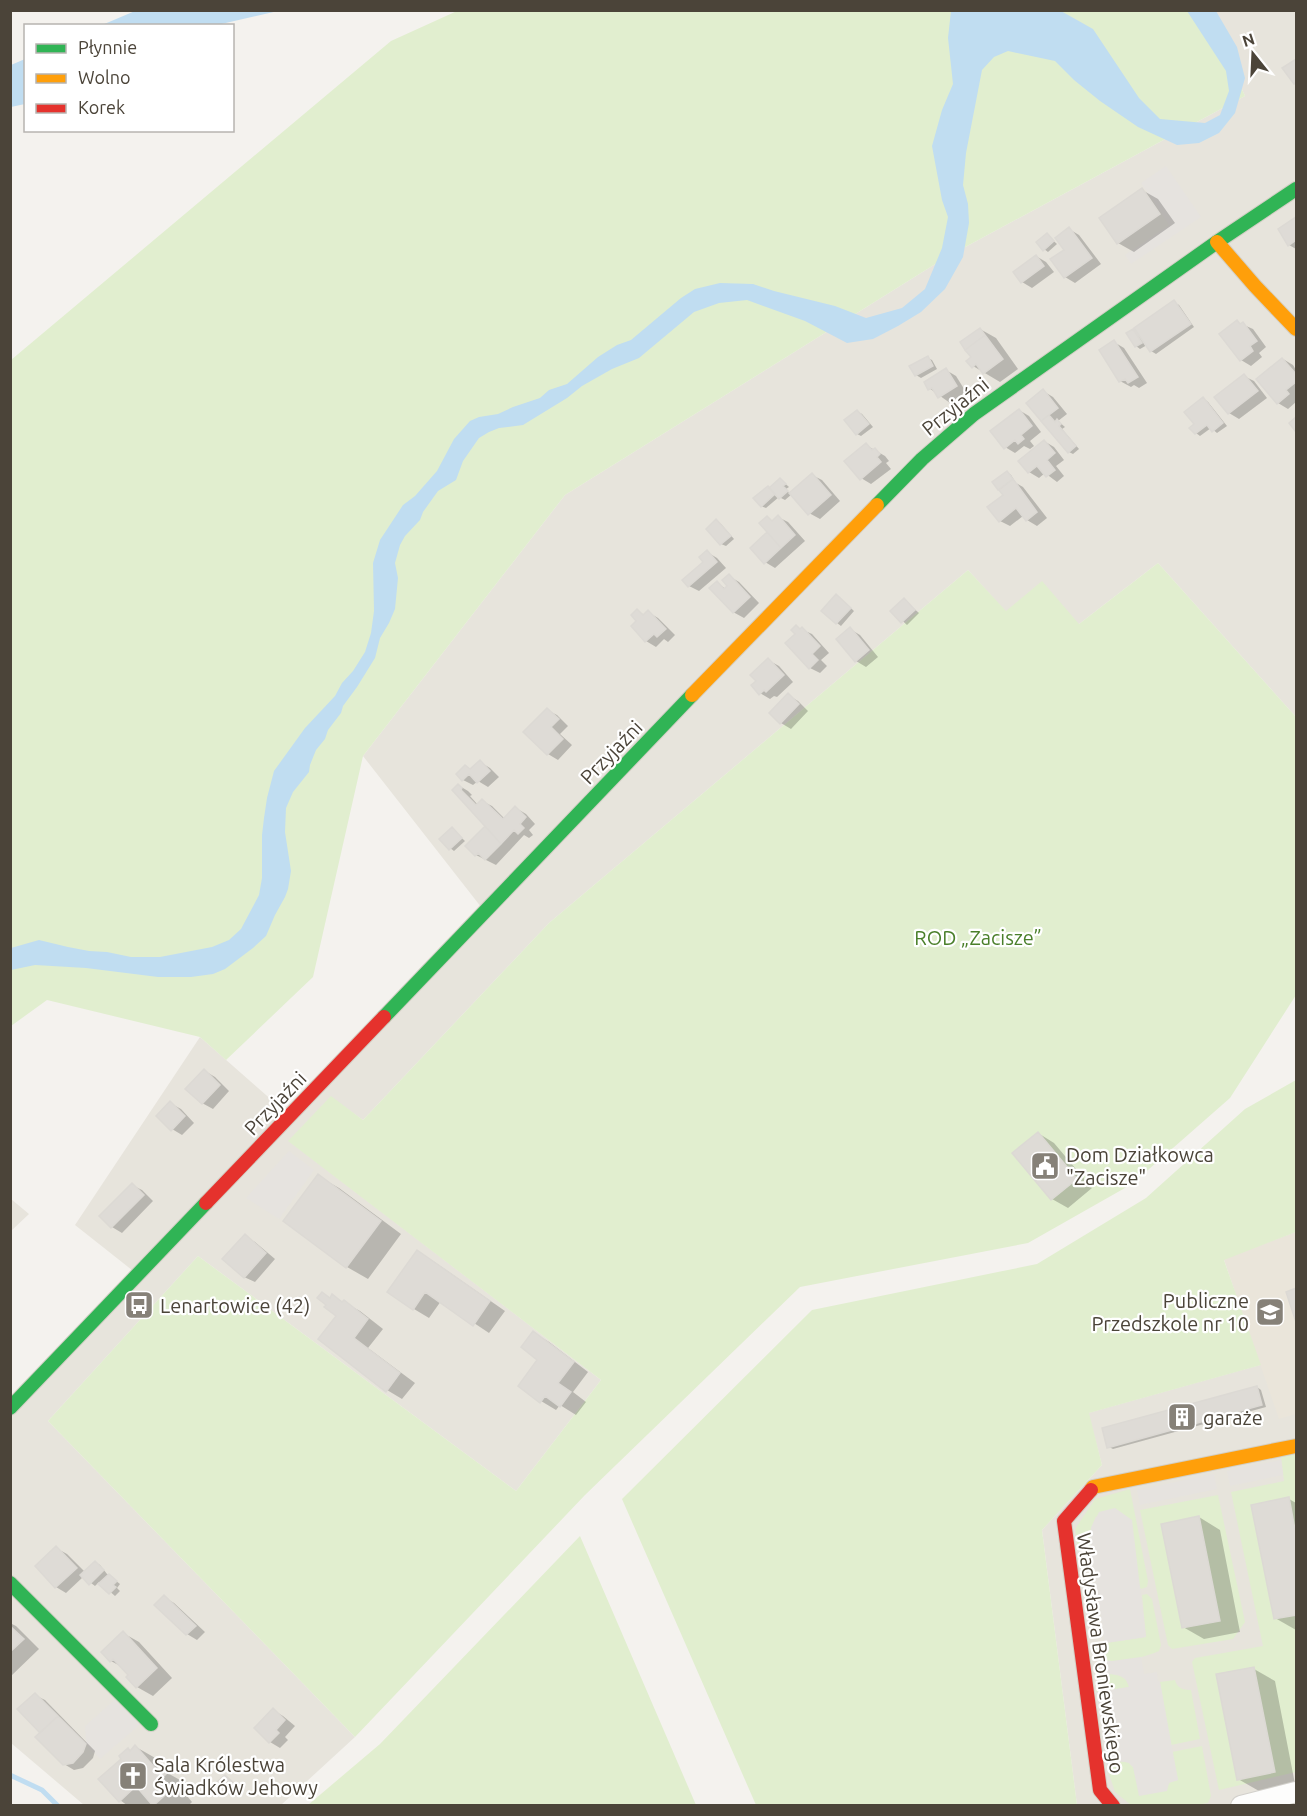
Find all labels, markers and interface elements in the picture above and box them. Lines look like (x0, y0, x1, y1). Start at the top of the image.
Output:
legend (24, 24, 234, 132)
north arrow (1223, 24, 1283, 84)
text: N (1240, 29, 1257, 50)
text: Płynnie (78, 37, 137, 57)
text: Wolno (78, 67, 130, 87)
text: Korek (78, 97, 125, 117)
street label: Przyjaźni (917, 372, 993, 440)
street label: Przyjaźni (575, 716, 647, 788)
park label: ROD „Zacisze” (914, 926, 1042, 949)
street label: Przyjaźni (239, 1067, 311, 1139)
place label: Dom Działkowca "Zacisze" (1066, 1143, 1214, 1189)
public building icon: Dom Działkowca "Zacisze" (1029, 1150, 1061, 1182)
bus stop icon: Lenartowice (42) (123, 1289, 155, 1321)
place label: Publiczne Przedszkole nr 10 (1091, 1289, 1249, 1335)
place label: Lenartowice (42) (160, 1294, 310, 1317)
school or university icon: Publiczne Przedszkole nr 10 (1254, 1296, 1286, 1328)
building icon: garaże (1166, 1401, 1198, 1433)
place label: garaże (1203, 1406, 1263, 1429)
street label: Władysława Broniewskiego (1073, 1531, 1129, 1775)
place label: Sala Królestwa Świadków Jehowy (154, 1753, 318, 1799)
church icon: Sala Królestwa Świadków Jehowy (117, 1760, 149, 1792)

